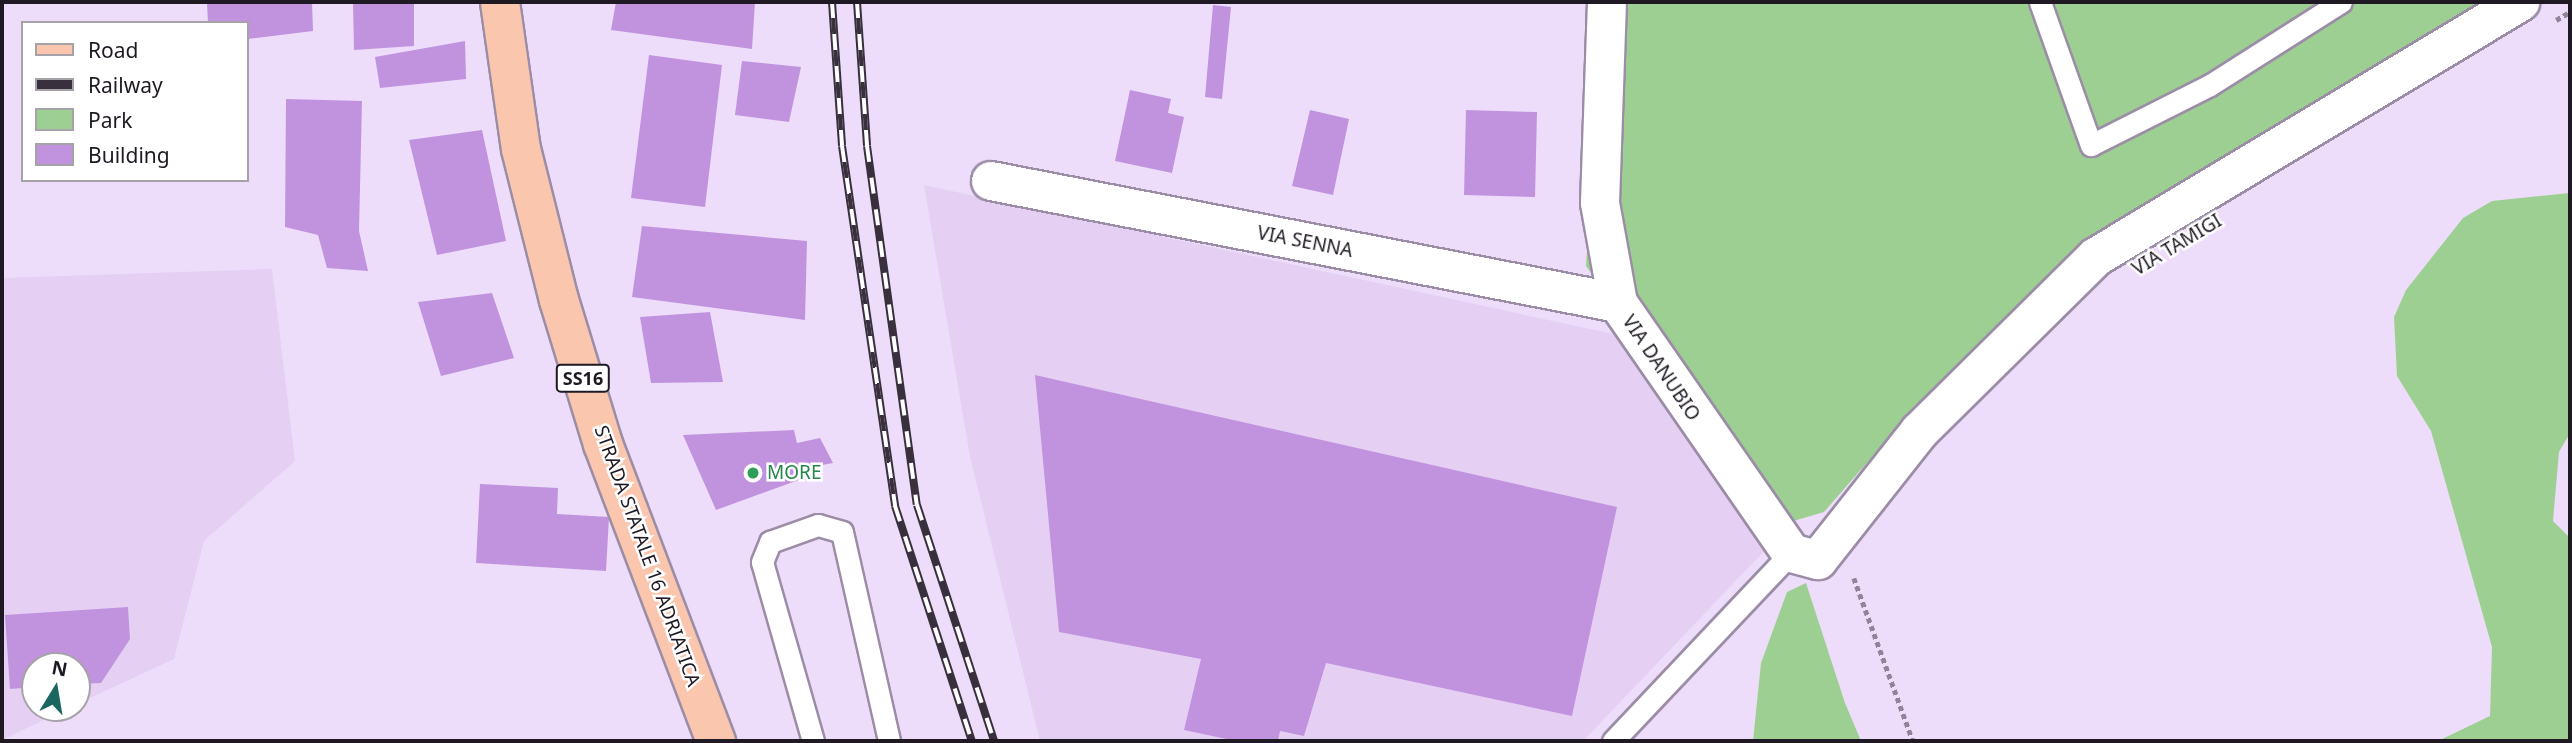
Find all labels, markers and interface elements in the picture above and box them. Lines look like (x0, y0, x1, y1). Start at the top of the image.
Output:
legend (21, 21, 248, 182)
text: Road (88, 36, 138, 64)
text: Railway (88, 71, 163, 99)
text: Park (88, 106, 132, 134)
text: Building (88, 141, 170, 169)
street label: VIA TAMIGI (2128, 209, 2226, 281)
street label: VIA SENNA (1255, 222, 1355, 262)
street label: VIA DANUBIO (1617, 311, 1705, 425)
road number: SS16 (555, 364, 611, 392)
street label: STRADA STATALE 16 ADRIATICA (589, 423, 705, 689)
place label: MORE (767, 462, 821, 484)
marker: MORE (745, 465, 761, 481)
north arrow (21, 652, 91, 722)
text: N (50, 654, 70, 683)

